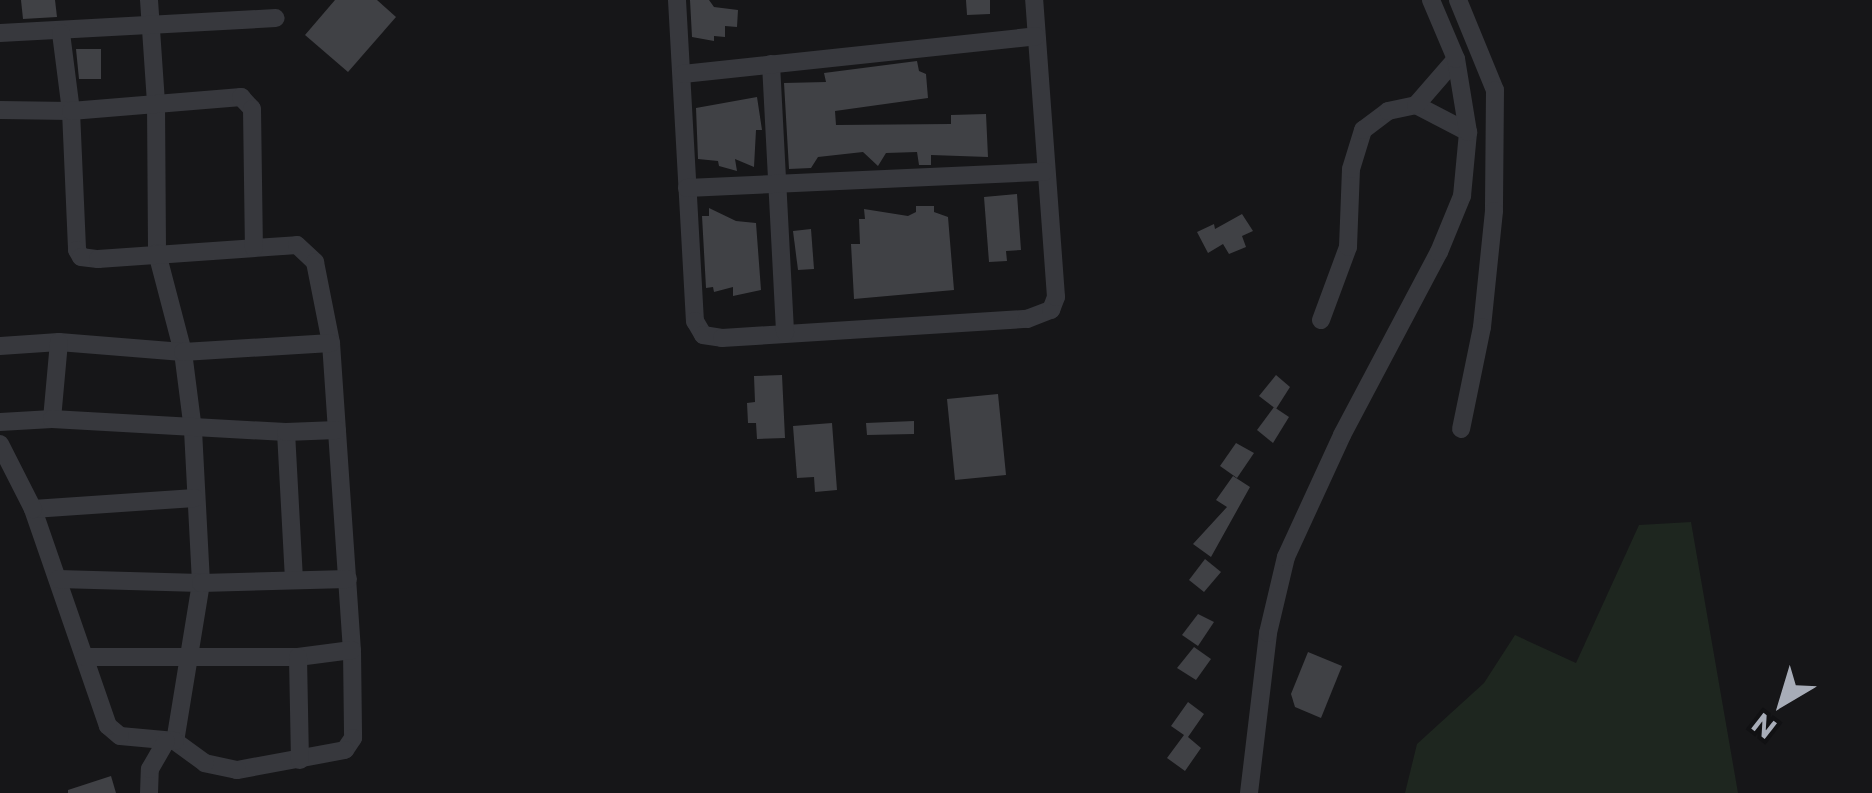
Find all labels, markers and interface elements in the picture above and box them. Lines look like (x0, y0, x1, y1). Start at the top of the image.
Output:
north arrow (1732, 653, 1832, 753)
text: N (1745, 707, 1782, 747)

